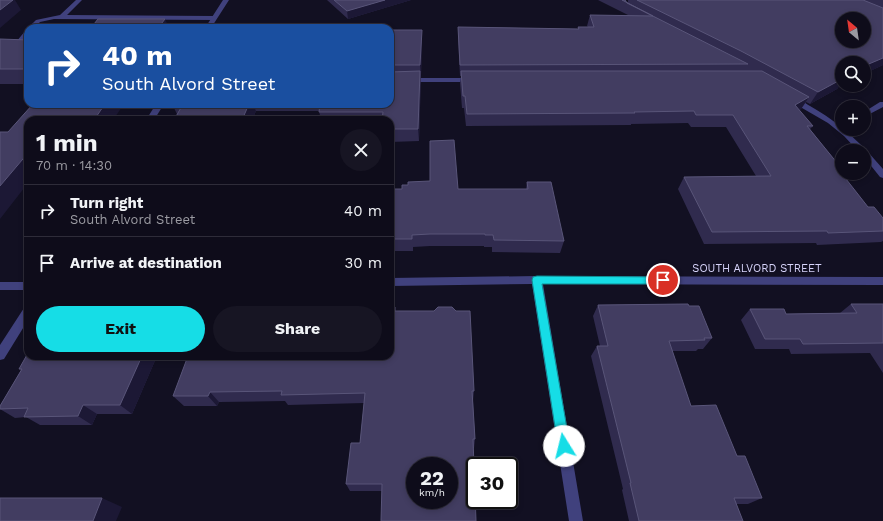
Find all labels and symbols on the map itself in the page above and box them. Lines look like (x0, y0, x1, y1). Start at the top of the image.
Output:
north arrow (835, 12, 871, 48)
street label: SOUTH ALVORD STREET (692, 262, 822, 275)
pin (646, 263, 680, 297)
position arrow (543, 425, 585, 467)
speed limit sign: 30 (466, 457, 518, 509)

